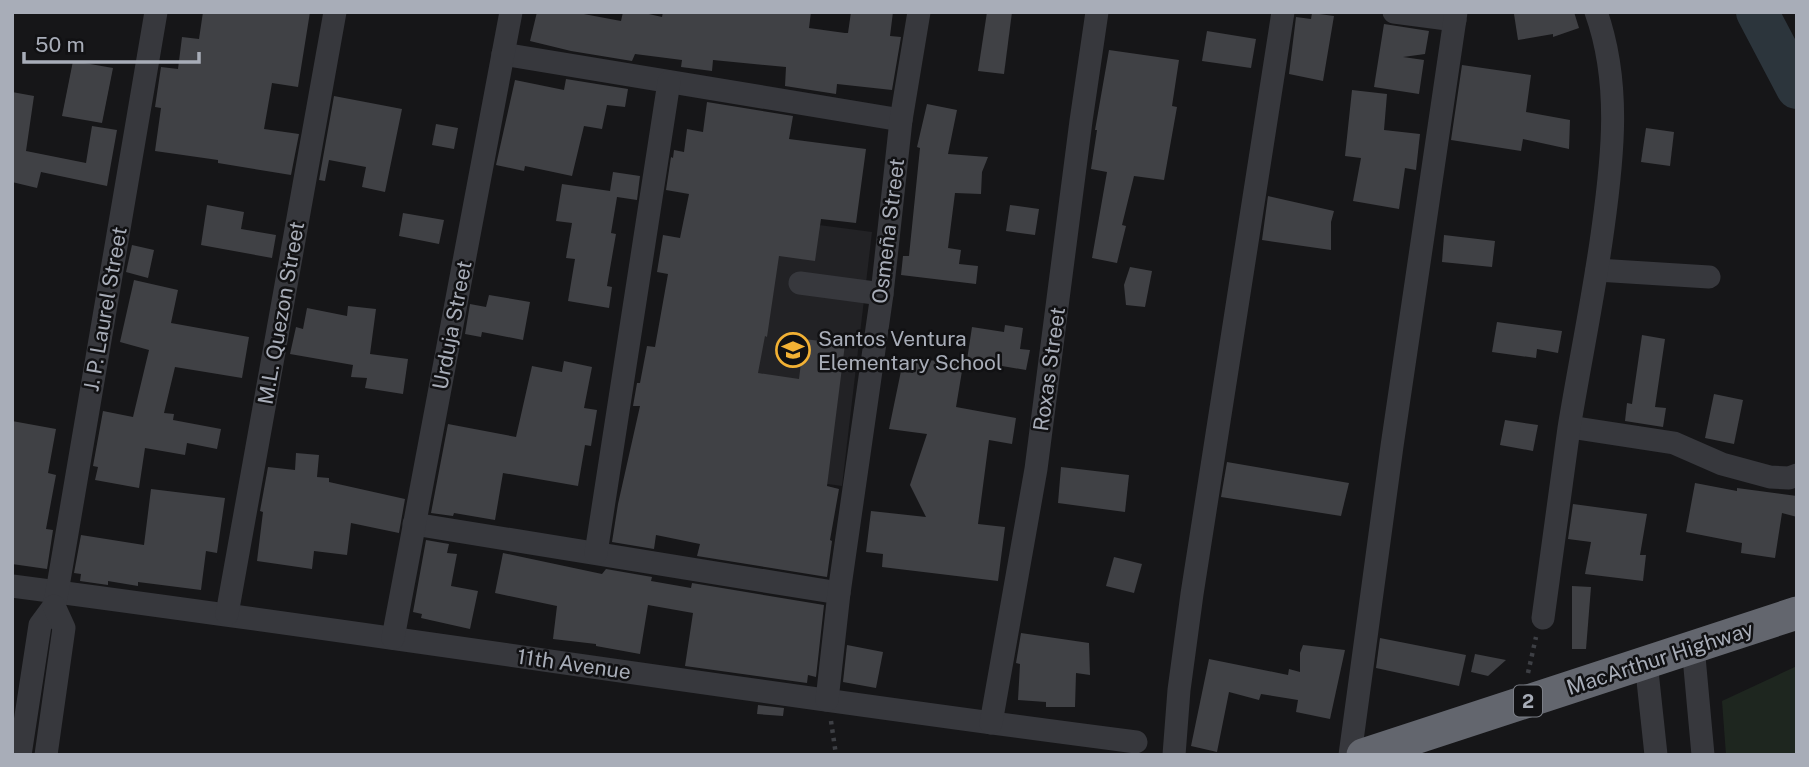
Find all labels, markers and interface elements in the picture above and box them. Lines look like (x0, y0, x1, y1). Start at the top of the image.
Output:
scale bar (24, 21, 200, 65)
text: 50 m (35, 32, 85, 57)
street label: Osmeña Street (867, 157, 909, 305)
street label: M.L. Quezon Street (253, 220, 309, 406)
street label: J. P. Laurel Street (78, 225, 132, 393)
street label: Urduja Street (427, 258, 477, 392)
street label: Roxas Street (1028, 305, 1070, 433)
place label: Santos Ventura Elementary School (818, 326, 1002, 375)
school or university icon: Santos Ventura Elementary School (774, 331, 812, 369)
street label: MacArthur Highway (1563, 616, 1757, 700)
street label: 11th Avenue (516, 644, 632, 684)
road number: 2 (1514, 686, 1542, 716)

